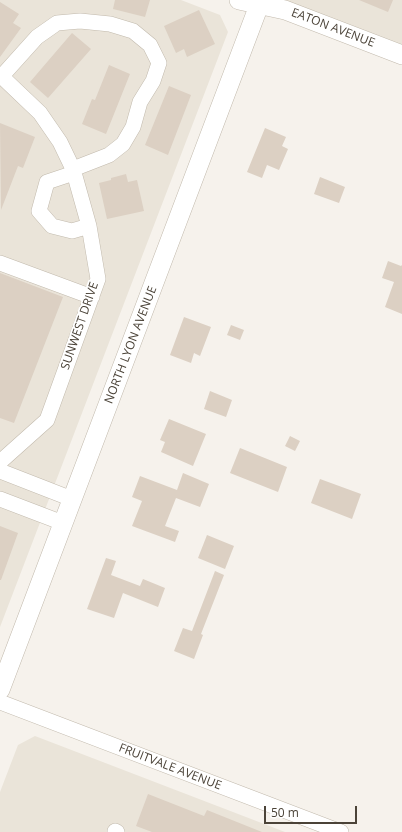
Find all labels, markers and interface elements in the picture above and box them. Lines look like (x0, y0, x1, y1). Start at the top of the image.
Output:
street label: EATON AVENUE (289, 5, 377, 51)
street label: SUNWEST DRIVE (58, 280, 102, 372)
street label: NORTH LYON AVENUE (102, 284, 160, 406)
street label: FRUITVALE AVENUE (117, 741, 223, 793)
scale bar (266, 798, 359, 824)
text: 50 m (271, 804, 299, 821)

